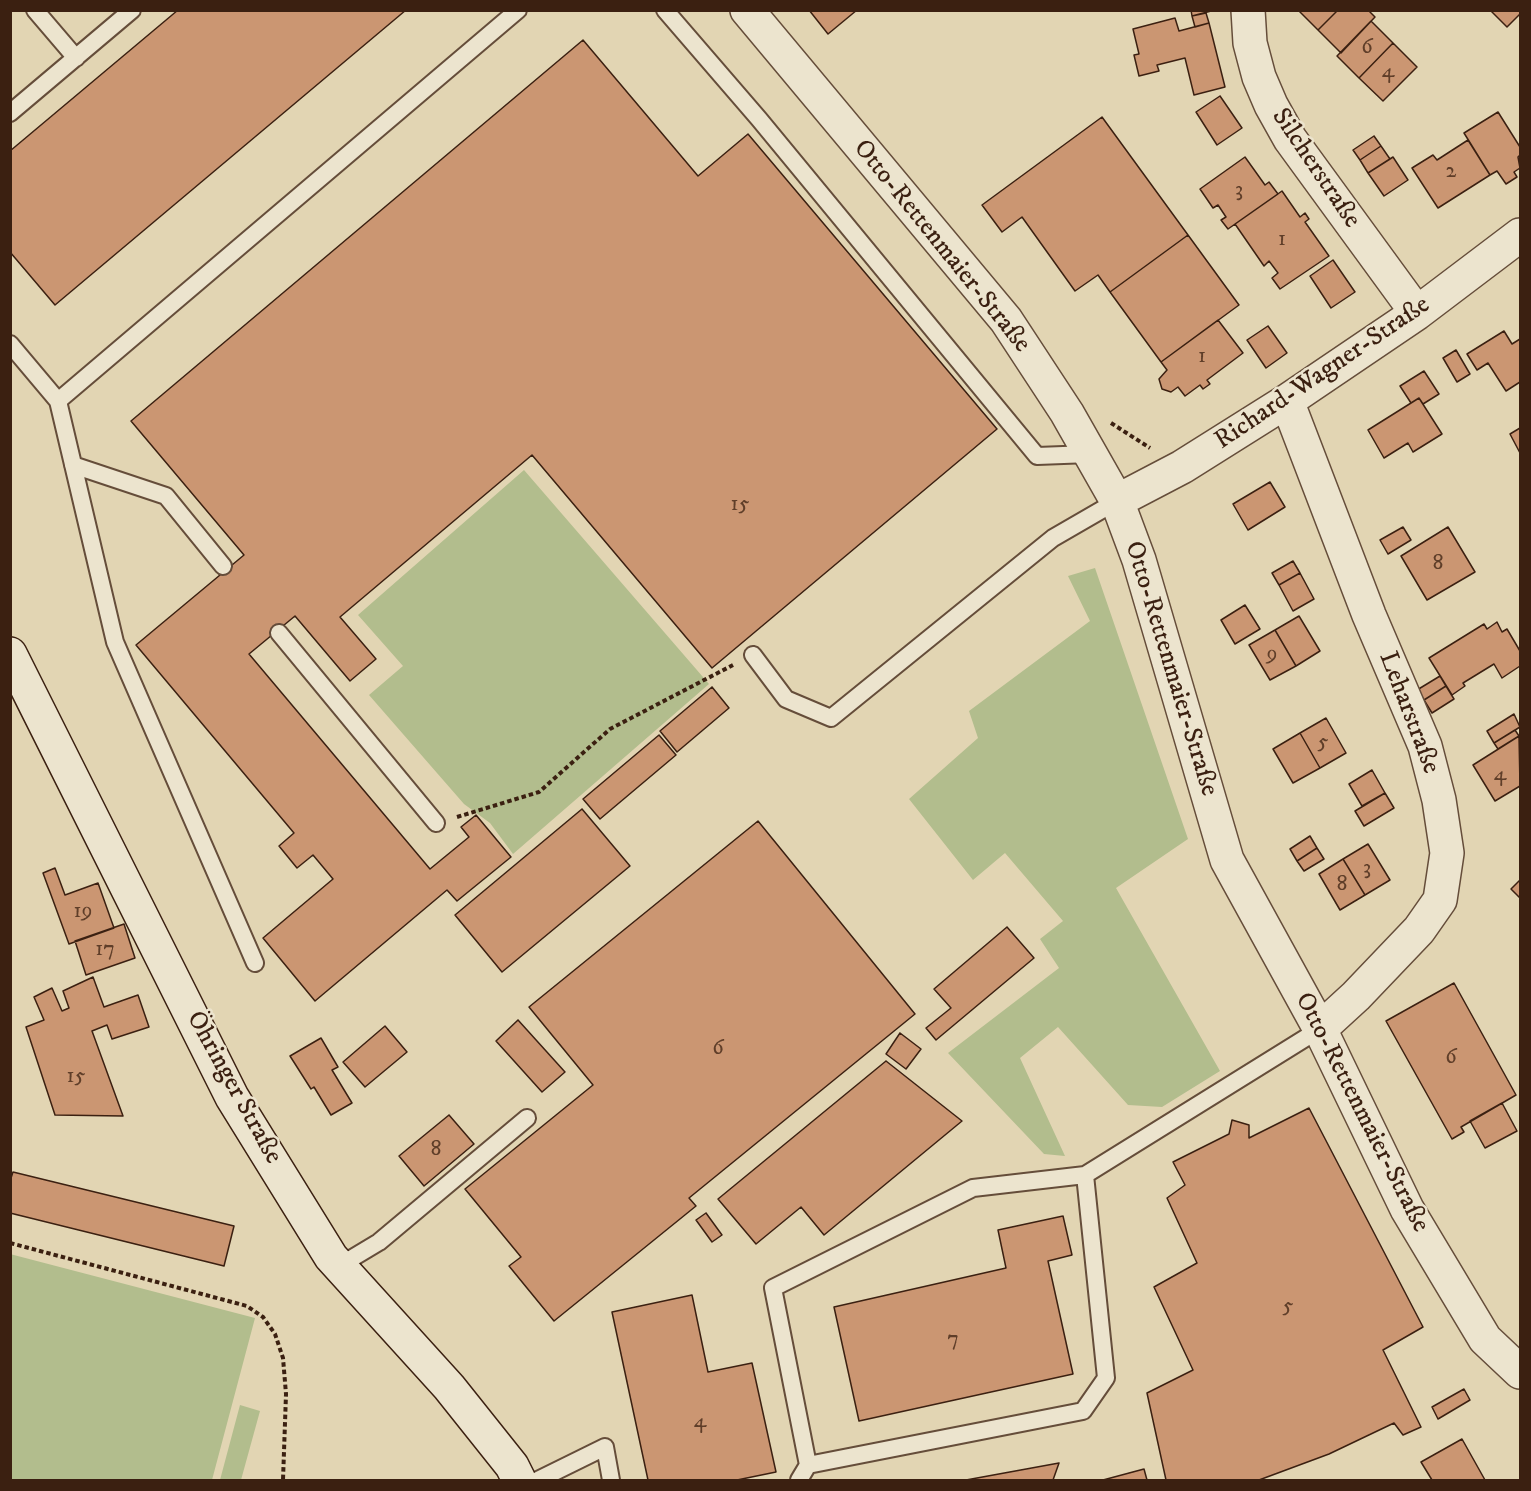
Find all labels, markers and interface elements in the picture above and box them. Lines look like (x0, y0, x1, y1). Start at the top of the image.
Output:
house number: 6 (1361, 35, 1373, 61)
house number: 4 (1382, 59, 1394, 85)
street label: Silcherstraße (1264, 103, 1366, 235)
street label: Otto-Rettenmaier-Straße (846, 134, 1036, 360)
house number: 2 (1446, 159, 1456, 185)
house number: 3 (1235, 178, 1243, 204)
house number: 1 (1278, 227, 1286, 253)
street label: Richard-Wagner-Straße (1210, 290, 1436, 458)
house number: 1 (1198, 344, 1206, 370)
house number: 15 (731, 492, 749, 518)
street label: Otto-Rettenmaier-Straße (1116, 538, 1224, 800)
house number: 8 (1432, 551, 1444, 577)
house number: 9 (1267, 642, 1277, 668)
street label: Leharstraße (1370, 648, 1446, 778)
house number: 5 (1318, 730, 1328, 756)
house number: 4 (1494, 762, 1506, 788)
house number: 3 (1363, 856, 1371, 882)
house number: 8 (1336, 872, 1348, 898)
house number: 19 (74, 899, 92, 925)
house number: 17 (95, 937, 115, 963)
street label: Otto-Rettenmaier-Straße (1287, 988, 1435, 1238)
street label: Öhringer Straße (178, 1006, 288, 1170)
house number: 6 (712, 1036, 724, 1062)
house number: 6 (1445, 1045, 1457, 1071)
house number: 15 (67, 1064, 85, 1090)
house number: 8 (430, 1137, 442, 1163)
house number: 5 (1283, 1294, 1293, 1320)
house number: 7 (947, 1327, 959, 1353)
house number: 4 (694, 1409, 706, 1435)

